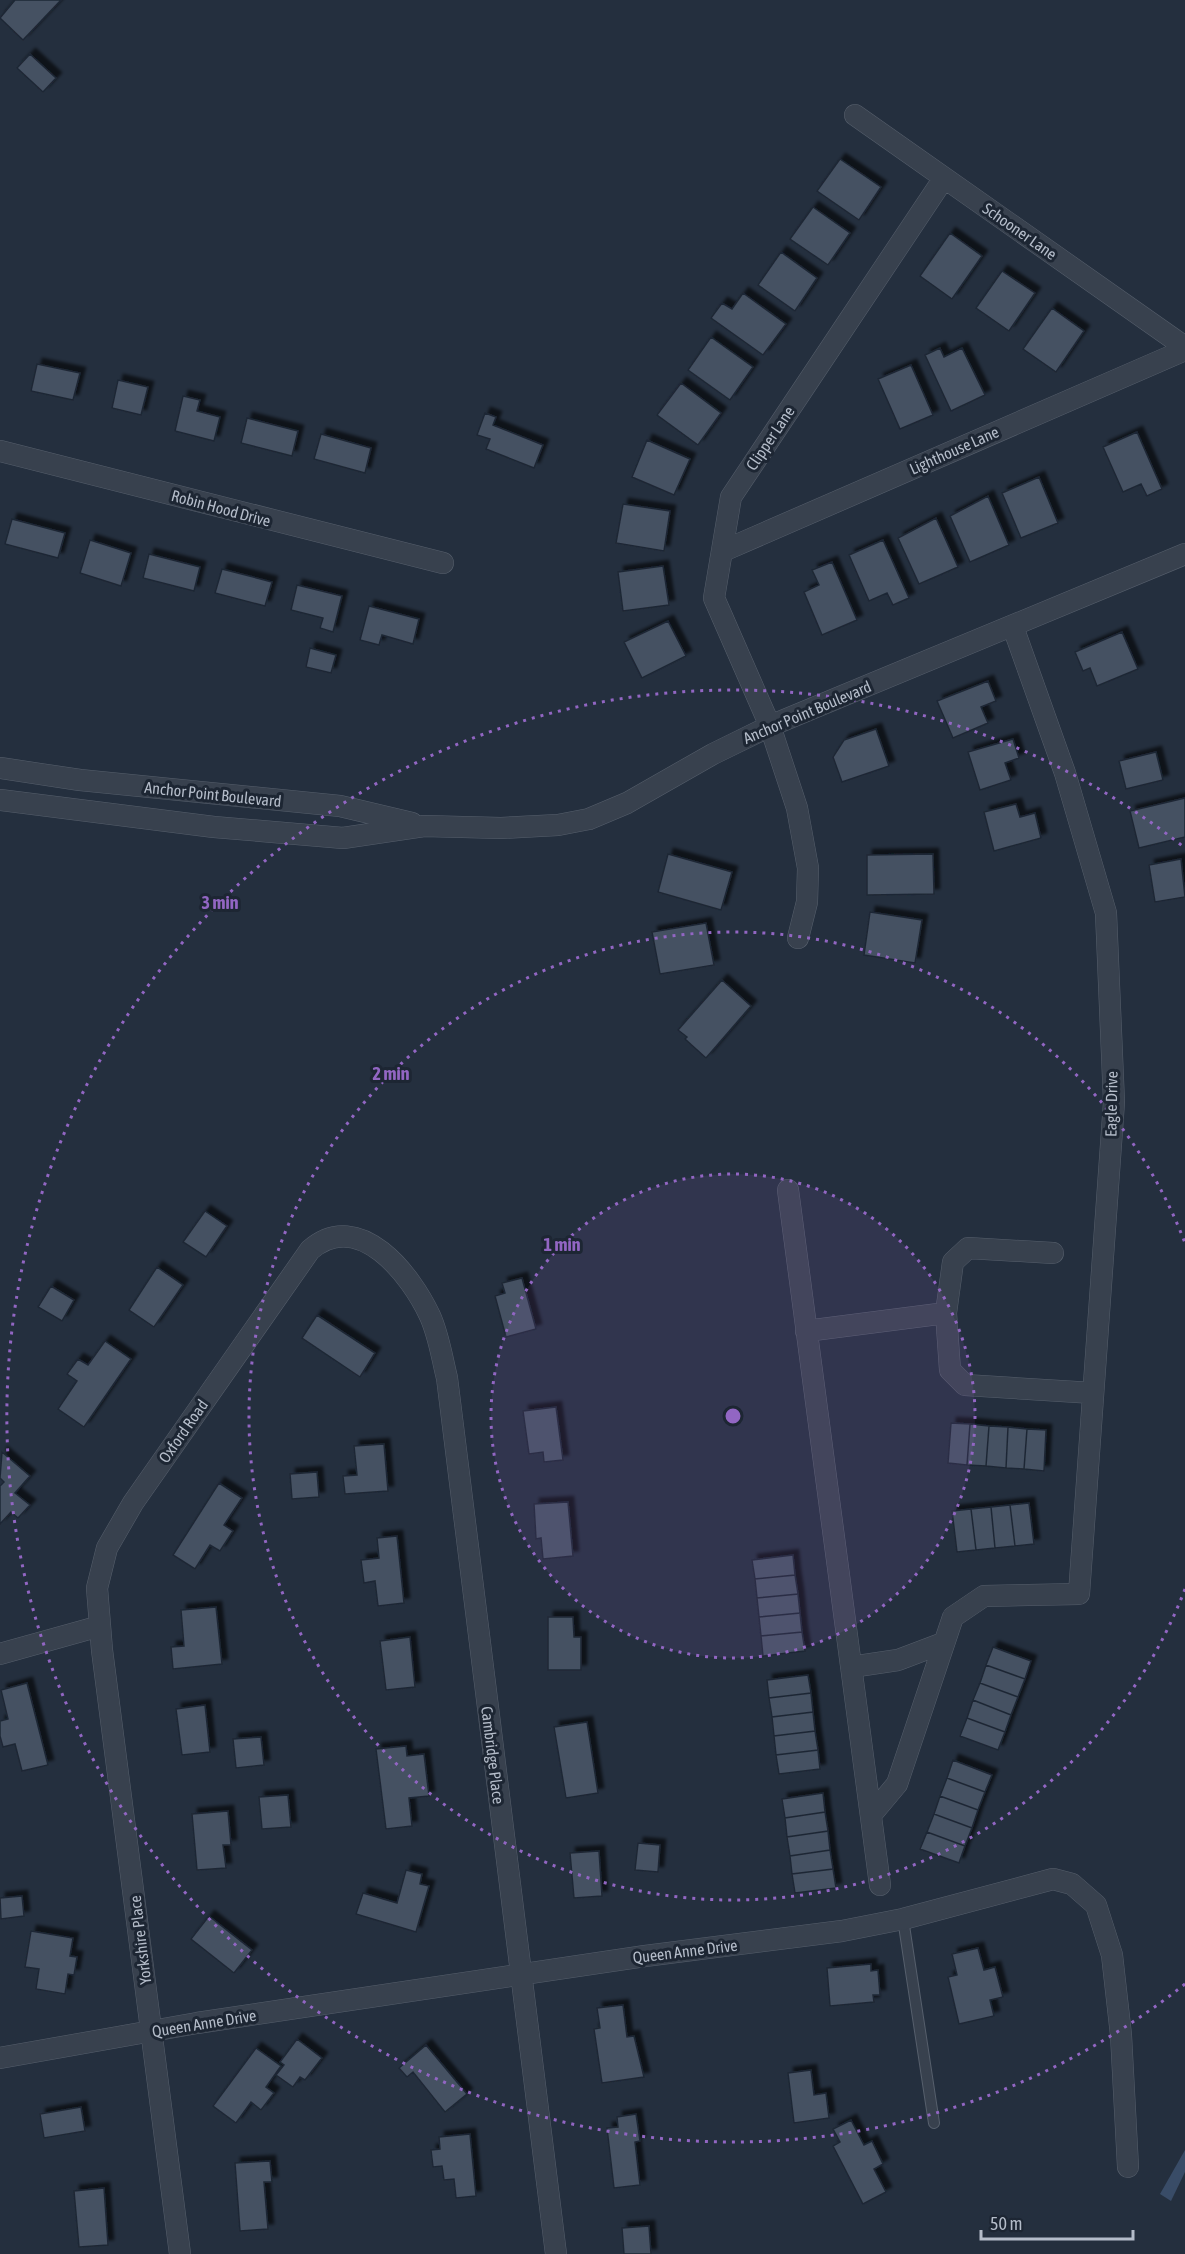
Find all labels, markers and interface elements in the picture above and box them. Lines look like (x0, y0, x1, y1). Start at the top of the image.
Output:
street label: Schooner Lane (980, 199, 1060, 263)
street label: Clipper Lane (742, 403, 799, 474)
street label: Lighthouse Lane (907, 422, 1002, 479)
street label: Robin Hood Drive (169, 486, 273, 530)
street label: Anchor Point Boulevard (740, 677, 874, 747)
street label: Anchor Point Boulevard (144, 778, 282, 810)
text: 3 min (202, 892, 239, 913)
text: 2 min (373, 1063, 410, 1084)
street label: Eagle Drive (1101, 1071, 1122, 1137)
text: 1 min (544, 1234, 581, 1255)
street label: Oxford Road (155, 1396, 211, 1466)
centre of rings (723, 1406, 743, 1426)
street label: Cambridge Place (477, 1705, 508, 1805)
street label: Yorkshire Place (126, 1895, 154, 1985)
street label: Queen Anne Drive (632, 1936, 738, 1966)
street label: Queen Anne Drive (151, 2006, 257, 2040)
scale bar (981, 2203, 1132, 2241)
text: 50 m (990, 2213, 1022, 2234)

